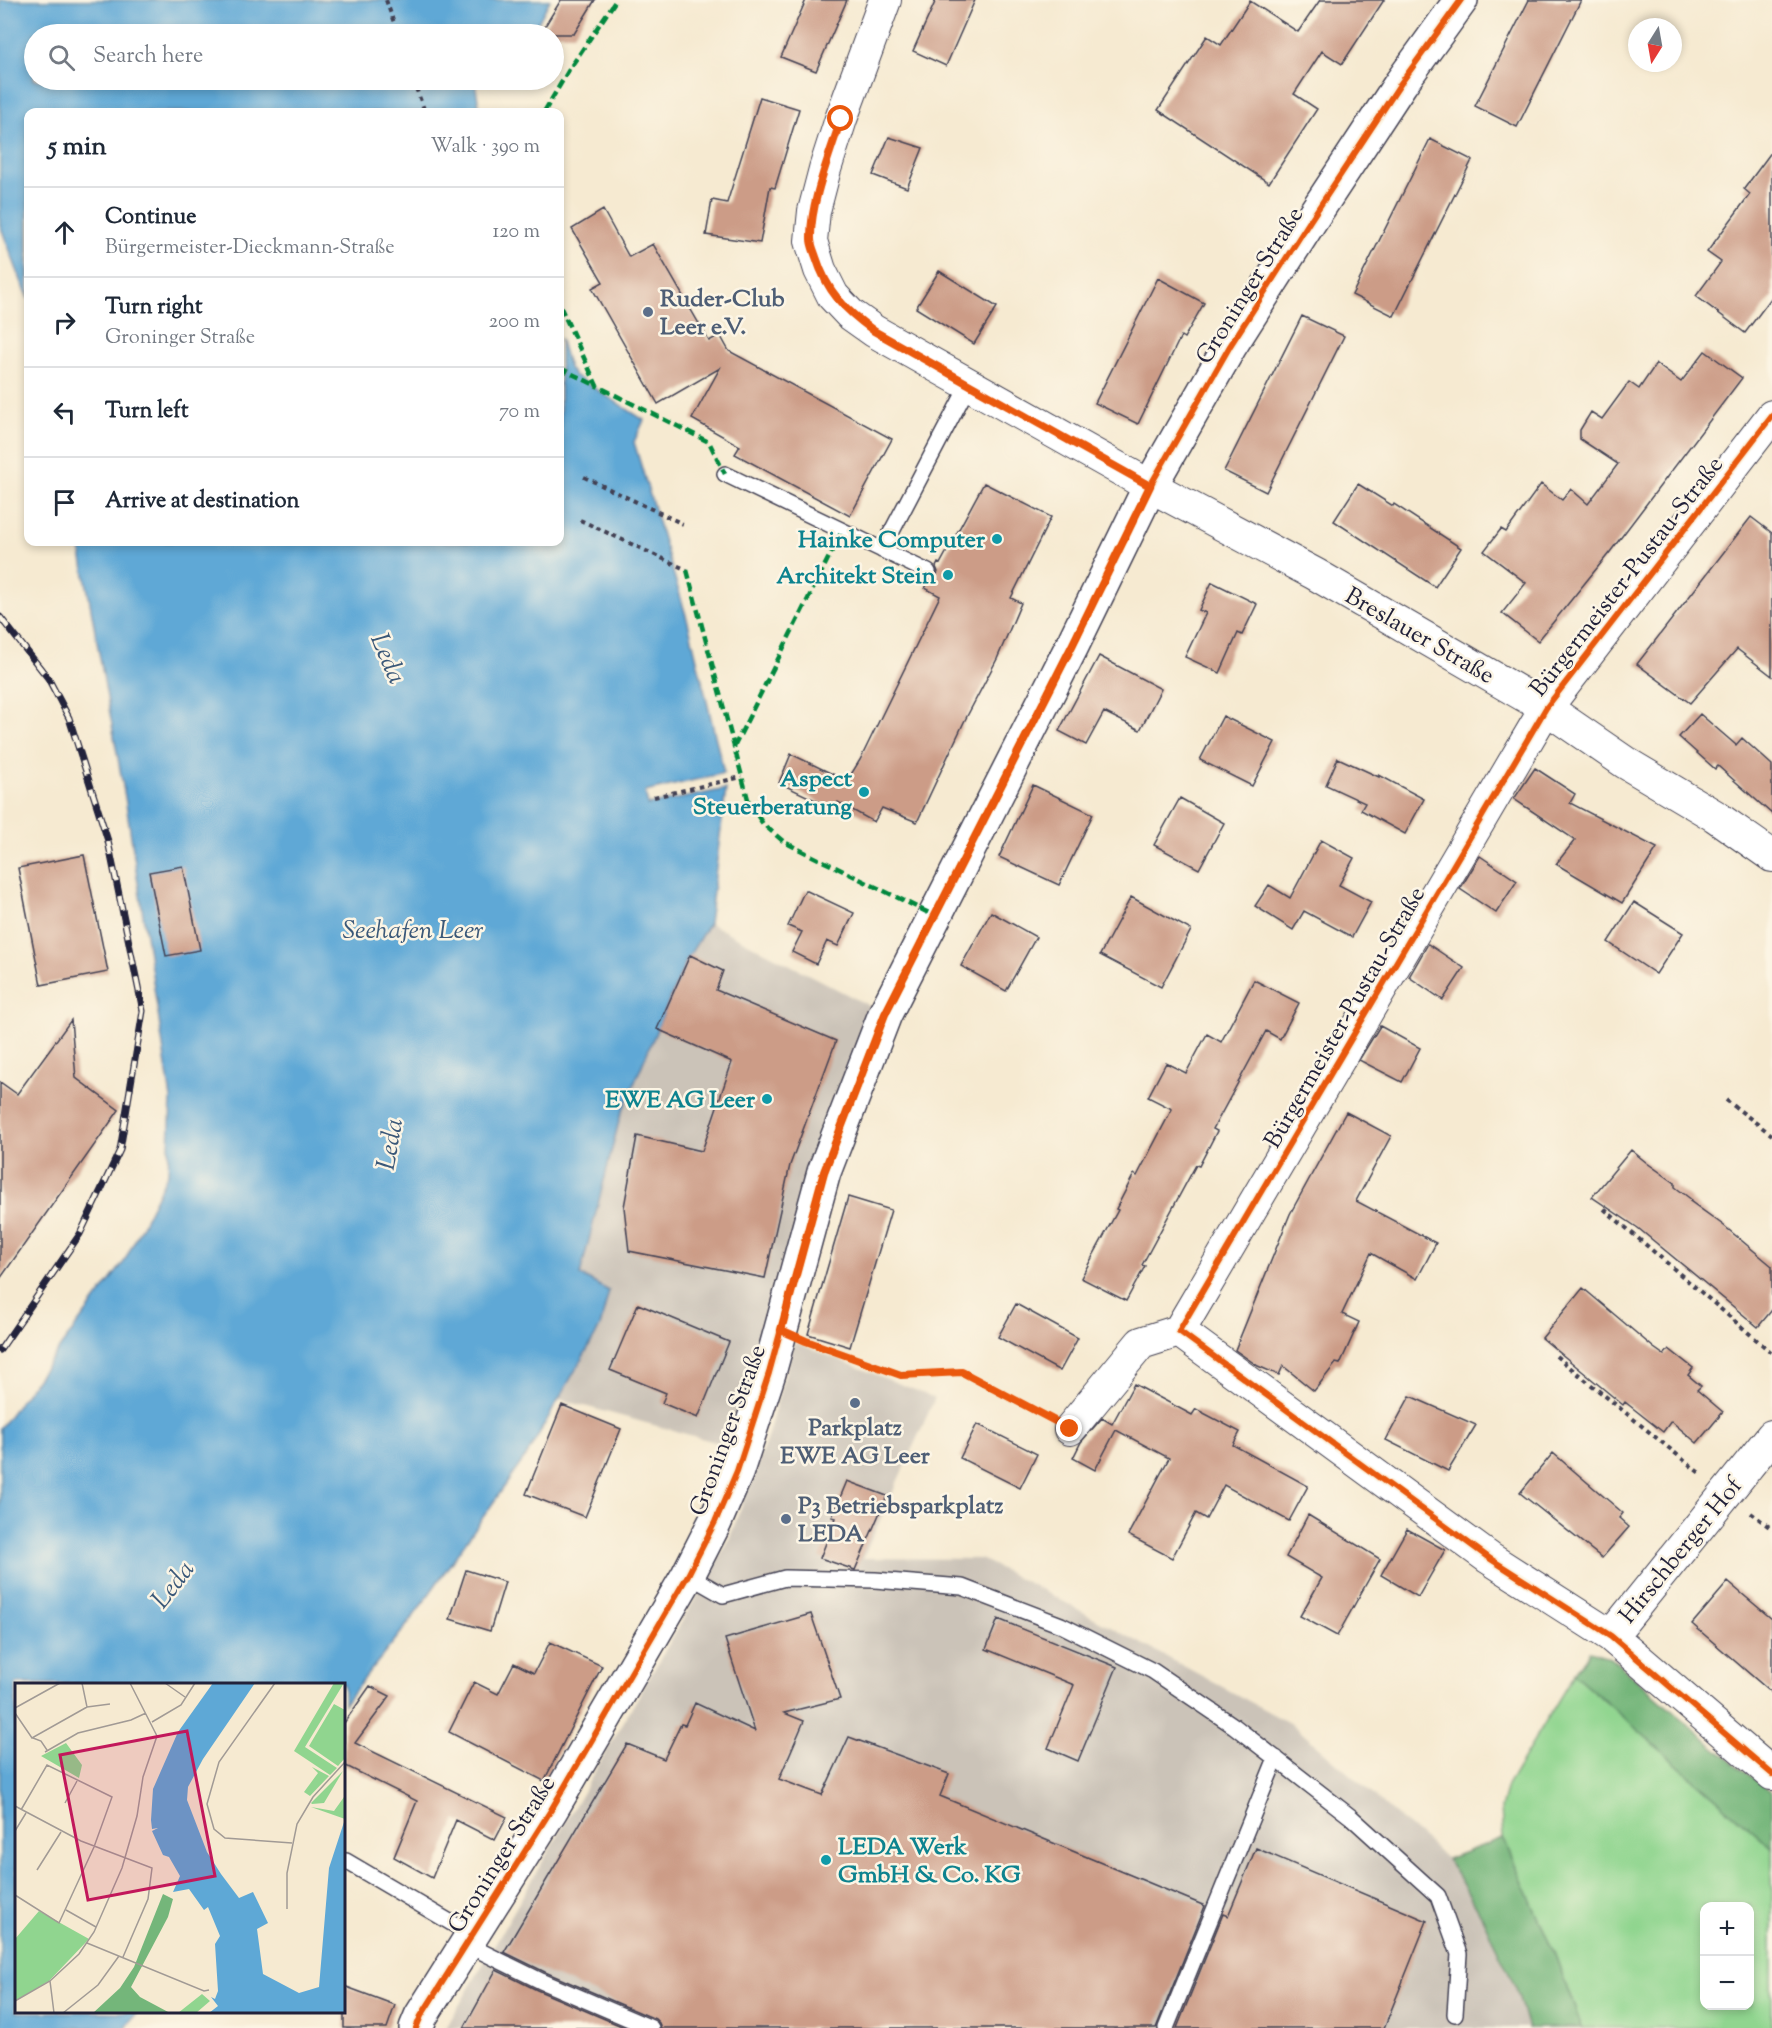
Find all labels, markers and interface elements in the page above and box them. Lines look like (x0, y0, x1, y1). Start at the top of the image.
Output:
north arrow (1628, 18, 1682, 72)
search box (24, 24, 564, 90)
icon: search (45, 41, 78, 74)
text: Search here (93, 41, 203, 73)
route start (827, 105, 853, 131)
text: 5 min (48, 129, 107, 166)
text: Walk · 390 m (431, 133, 540, 162)
street label: Groninger Straße (1189, 201, 1313, 371)
text: Continue (105, 202, 196, 234)
icon: ahead (48, 216, 81, 249)
text: 120 m (492, 218, 540, 247)
text: Bürgermeister-Dieckmann-Straße (105, 234, 395, 263)
place label: Ruder-Club Leer e.V. (660, 283, 785, 345)
text: Turn right (105, 292, 202, 324)
marker: Ruder-Club Leer e.V. (641, 305, 655, 319)
icon: right (48, 306, 81, 339)
text: 200 m (489, 308, 540, 337)
text: Groninger Straße (105, 324, 255, 353)
icon: left (48, 396, 81, 429)
text: Turn left (105, 396, 188, 428)
text: 70 m (499, 398, 540, 427)
street label: Bürgermeister-Pustau-Straße (1523, 450, 1732, 705)
icon: arrive (48, 486, 81, 519)
text: Arrive at destination (105, 486, 300, 518)
place label: Hainke Computer (798, 524, 986, 558)
marker: Hainke Computer (990, 532, 1004, 546)
place label: Architekt Stein (776, 560, 937, 594)
marker: Architekt Stein (941, 568, 955, 582)
street label: Breslauer Straße (1338, 580, 1500, 693)
water label: Leda (359, 628, 414, 690)
place label: Aspect Steuerberatung (693, 763, 853, 825)
marker: Aspect Steuerberatung (857, 785, 871, 799)
street label: Bürgermeister-Pustau-Straße (1257, 881, 1435, 1155)
water label: Seehafen Leer (342, 913, 484, 950)
place label: EWE AG Leer (605, 1084, 756, 1118)
marker: EWE AG Leer (760, 1092, 774, 1106)
water label: Leda (369, 1116, 414, 1173)
street label: Groninger Straße (682, 1340, 776, 1521)
marker: Parkplatz EWE AG Leer (848, 1396, 862, 1410)
place label: Parkplatz EWE AG Leer (780, 1412, 931, 1474)
route end (1056, 1415, 1082, 1441)
street label: Hirschberger Hof (1612, 1470, 1752, 1632)
place label: P3 Betriebsparkplatz LEDA (798, 1490, 1003, 1552)
marker: P3 Betriebsparkplatz LEDA (779, 1512, 793, 1526)
water label: Leda (143, 1554, 205, 1617)
inset map (15, 1683, 345, 2013)
street label: Groninger Straße (441, 1770, 565, 1940)
place label: LEDA Werk GmbH & Co. KG (838, 1831, 1021, 1893)
marker: LEDA Werk GmbH & Co. KG (819, 1853, 833, 1867)
map controls (1700, 1902, 1754, 2010)
button: + (1700, 1902, 1754, 1956)
button: − (1700, 1956, 1754, 2010)

